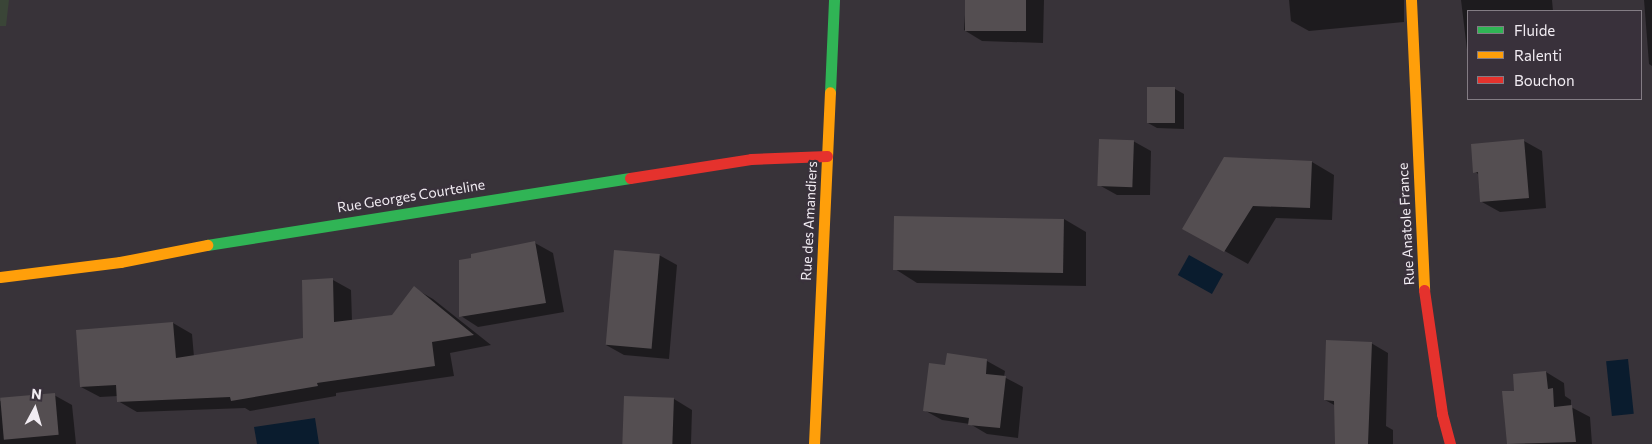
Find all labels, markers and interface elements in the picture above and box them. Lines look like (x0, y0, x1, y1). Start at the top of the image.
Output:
legend (1467, 10, 1642, 100)
text: Fluide (1514, 21, 1555, 39)
text: Ralenti (1514, 46, 1562, 64)
text: Bouchon (1514, 71, 1575, 89)
street label: Rue des Amandiers (797, 161, 821, 281)
street label: Rue Anatole France (1394, 162, 1418, 286)
street label: Rue Georges Courteline (336, 176, 486, 216)
north arrow (10, 384, 60, 434)
text: N (31, 385, 43, 403)

